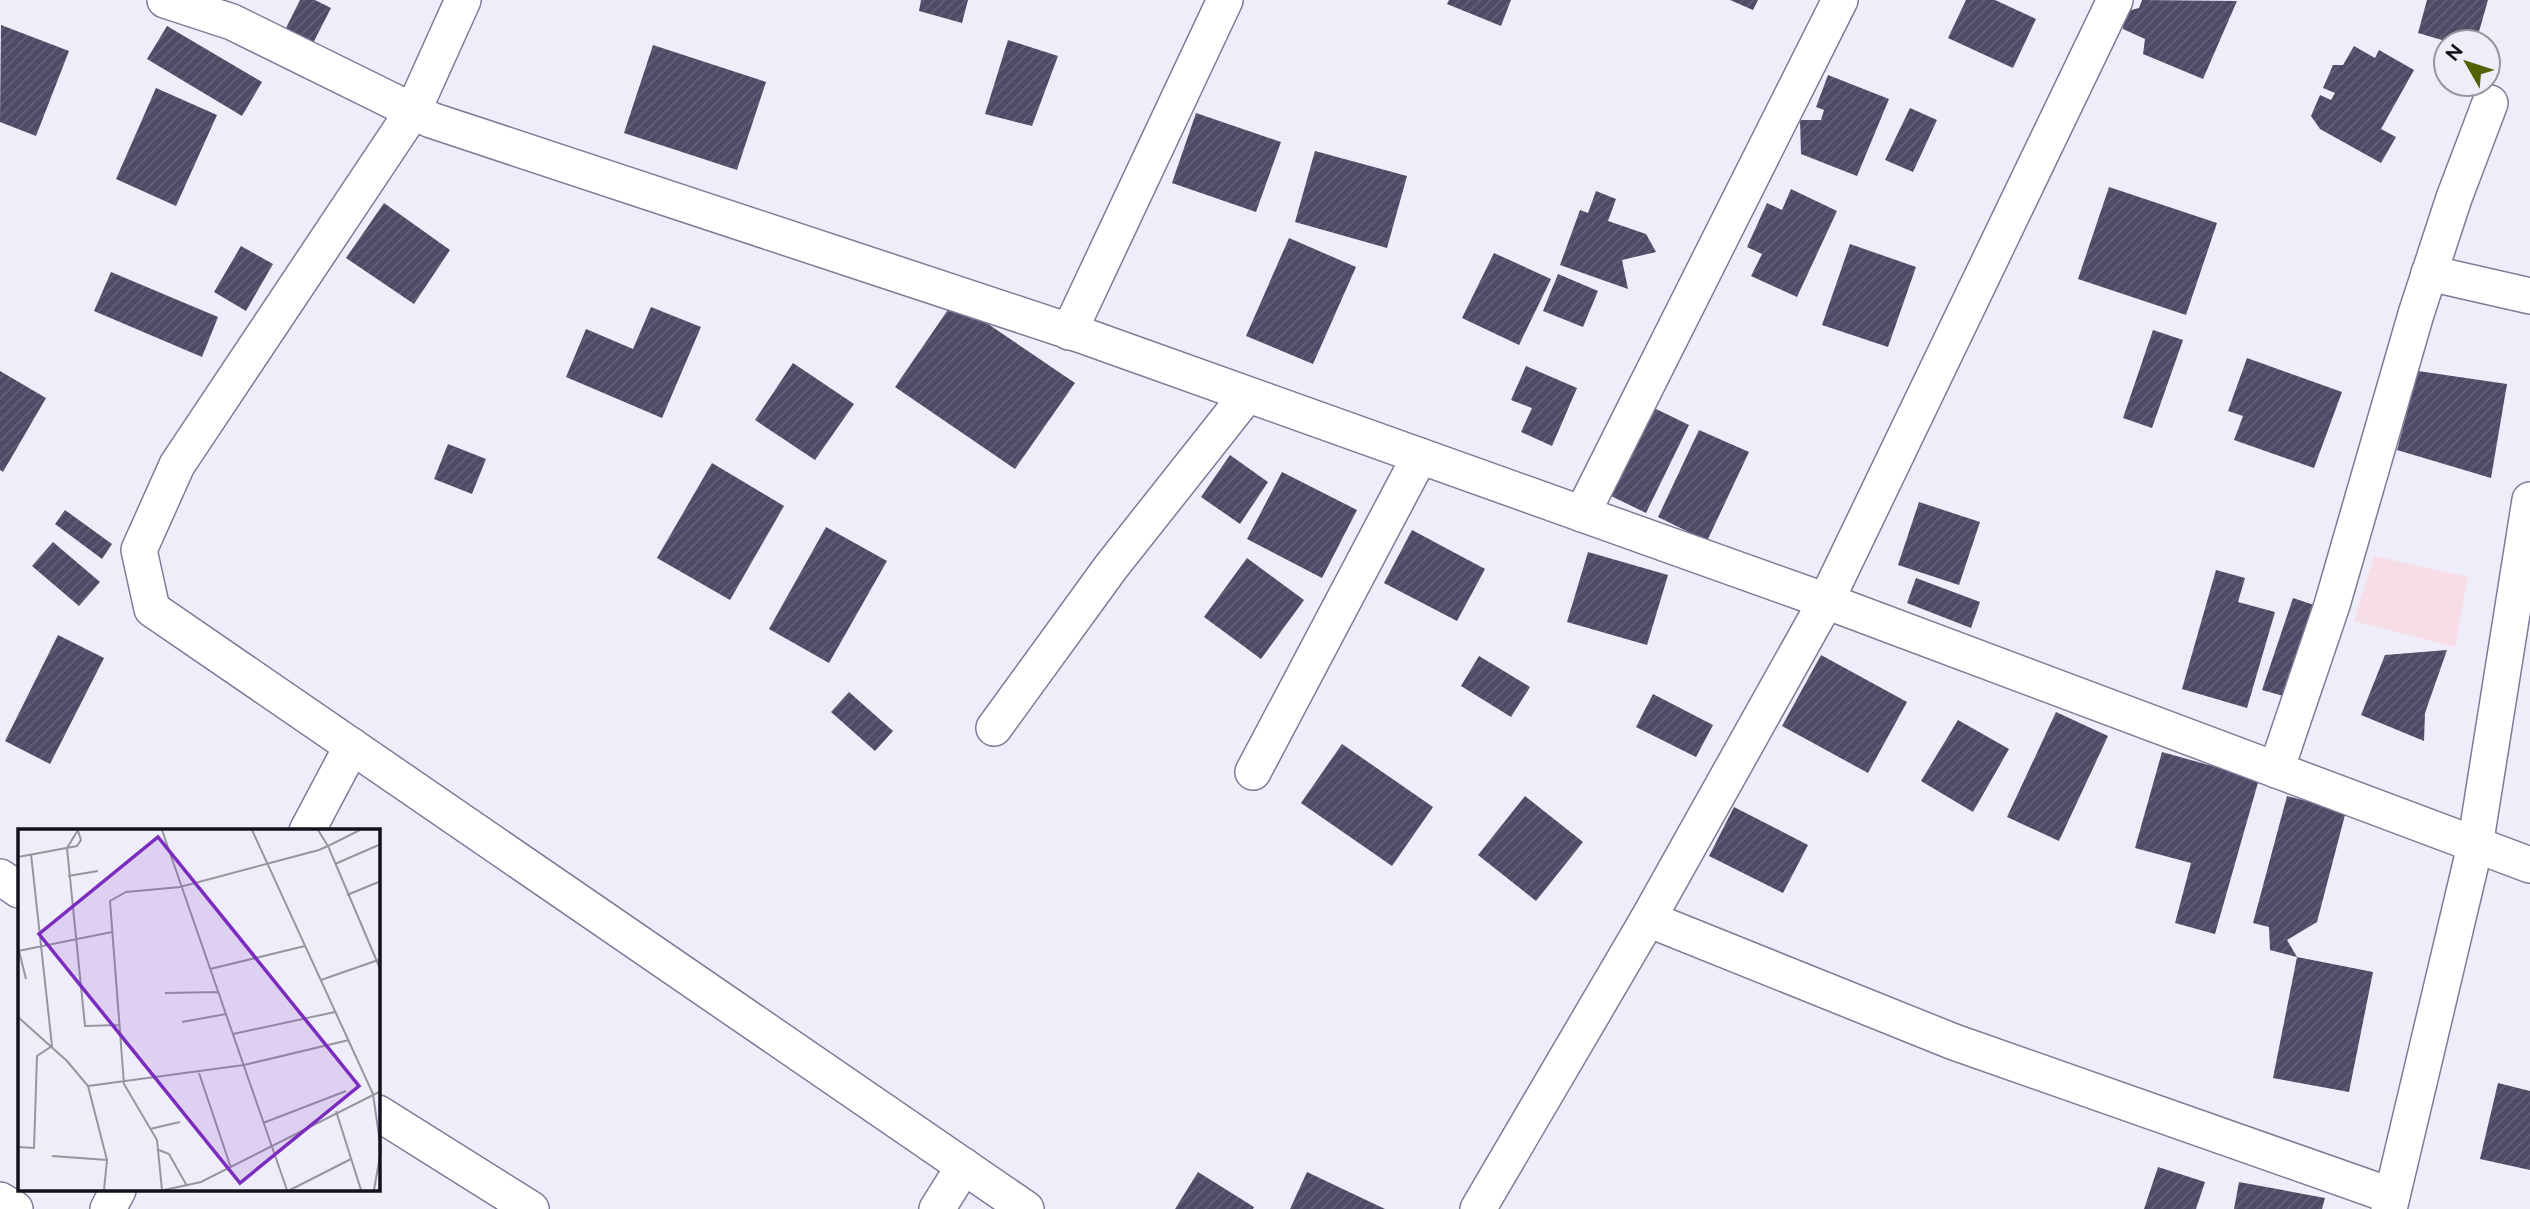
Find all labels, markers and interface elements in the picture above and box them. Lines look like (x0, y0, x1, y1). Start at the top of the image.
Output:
north arrow (2432, 28, 2502, 98)
text: N (2441, 40, 2467, 65)
inset map (18, 829, 380, 1192)

